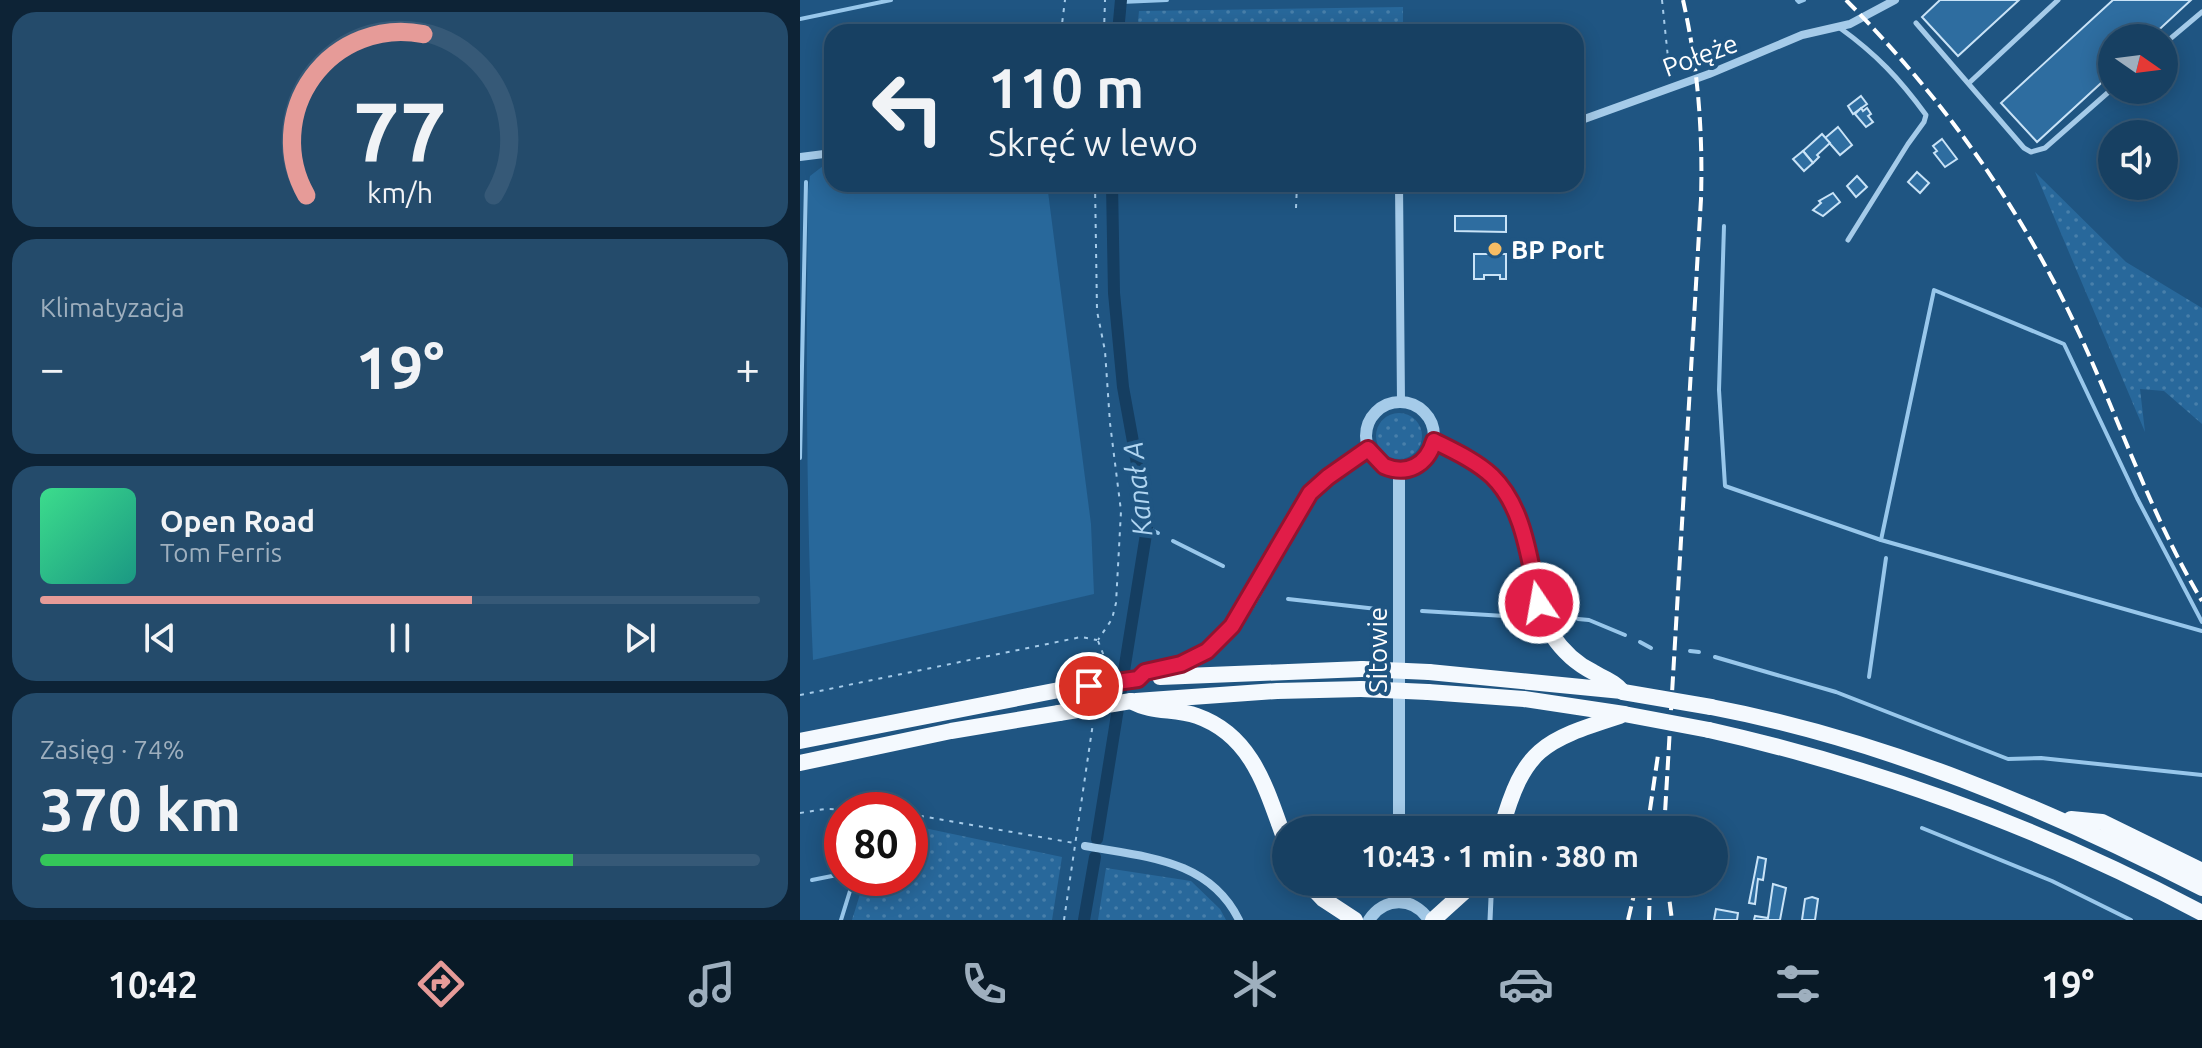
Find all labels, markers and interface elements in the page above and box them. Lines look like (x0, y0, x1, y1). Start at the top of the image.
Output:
north arrow (2098, 24, 2178, 104)
map controls (2098, 24, 2178, 200)
street label: Połęże (1658, 28, 1742, 82)
icon: left (856, 56, 960, 160)
text: 110 m (988, 56, 1144, 119)
text: 77 (353, 83, 447, 177)
button: sound (2098, 120, 2178, 200)
text: Skręć w lewo (988, 122, 1198, 163)
text: km/h (367, 176, 433, 208)
place label: BP Port (1511, 235, 1605, 264)
marker: BP Port (1486, 240, 1504, 258)
text: Klimatyzacja (40, 293, 185, 322)
text: 19° (356, 333, 444, 400)
text: − (40, 343, 65, 392)
text: + (735, 343, 760, 392)
water label: Kanał A (1117, 440, 1157, 538)
text: Open Road (160, 504, 315, 538)
text: Tom Ferris (160, 538, 282, 567)
position arrow (1497, 561, 1581, 645)
street label: Sitowie (1363, 607, 1392, 693)
icon: previous (138, 616, 182, 660)
icon: pause (378, 616, 422, 660)
icon: next (618, 616, 662, 660)
pin (1055, 652, 1123, 720)
icon: arrive (1067, 664, 1111, 708)
text: Zasięg · 74% (40, 735, 185, 764)
text: 370 km (40, 775, 241, 842)
speed limit sign: 80 (824, 792, 928, 896)
text: 10:43 · 1 min · 380 m (1361, 839, 1639, 873)
icon: directions (413, 956, 469, 1012)
icon: music (684, 956, 740, 1012)
icon: phone (956, 956, 1012, 1012)
icon: climate (1227, 956, 1283, 1012)
icon: car (1498, 956, 1554, 1012)
icon: filters (1770, 956, 1826, 1012)
text: 10:42 (108, 964, 198, 1005)
text: 19° (2041, 964, 2094, 1005)

